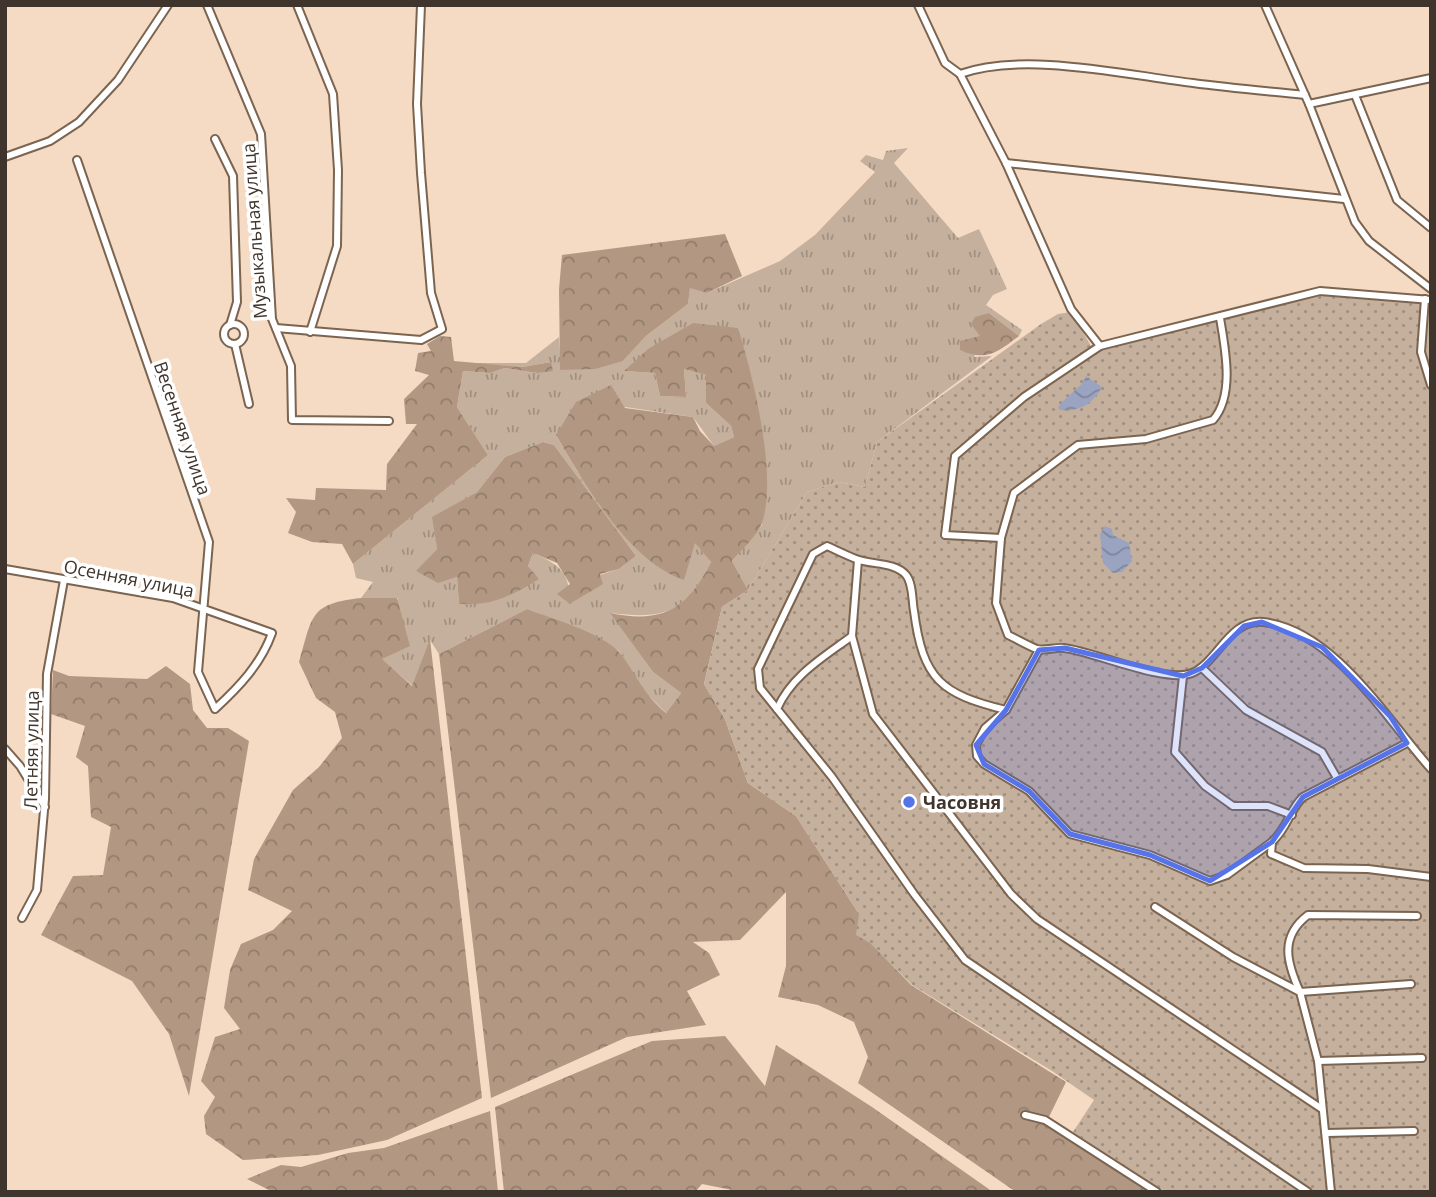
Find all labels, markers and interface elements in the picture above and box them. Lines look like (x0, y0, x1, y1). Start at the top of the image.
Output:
street label: Музыкальная улица (236, 142, 272, 320)
street label: Весенняя улица (149, 358, 217, 498)
street label: Осенняя улица (62, 554, 196, 602)
street label: Летняя улица (18, 690, 44, 810)
place label: Часовня (923, 790, 1001, 814)
marker: Часовня (901, 794, 917, 810)

